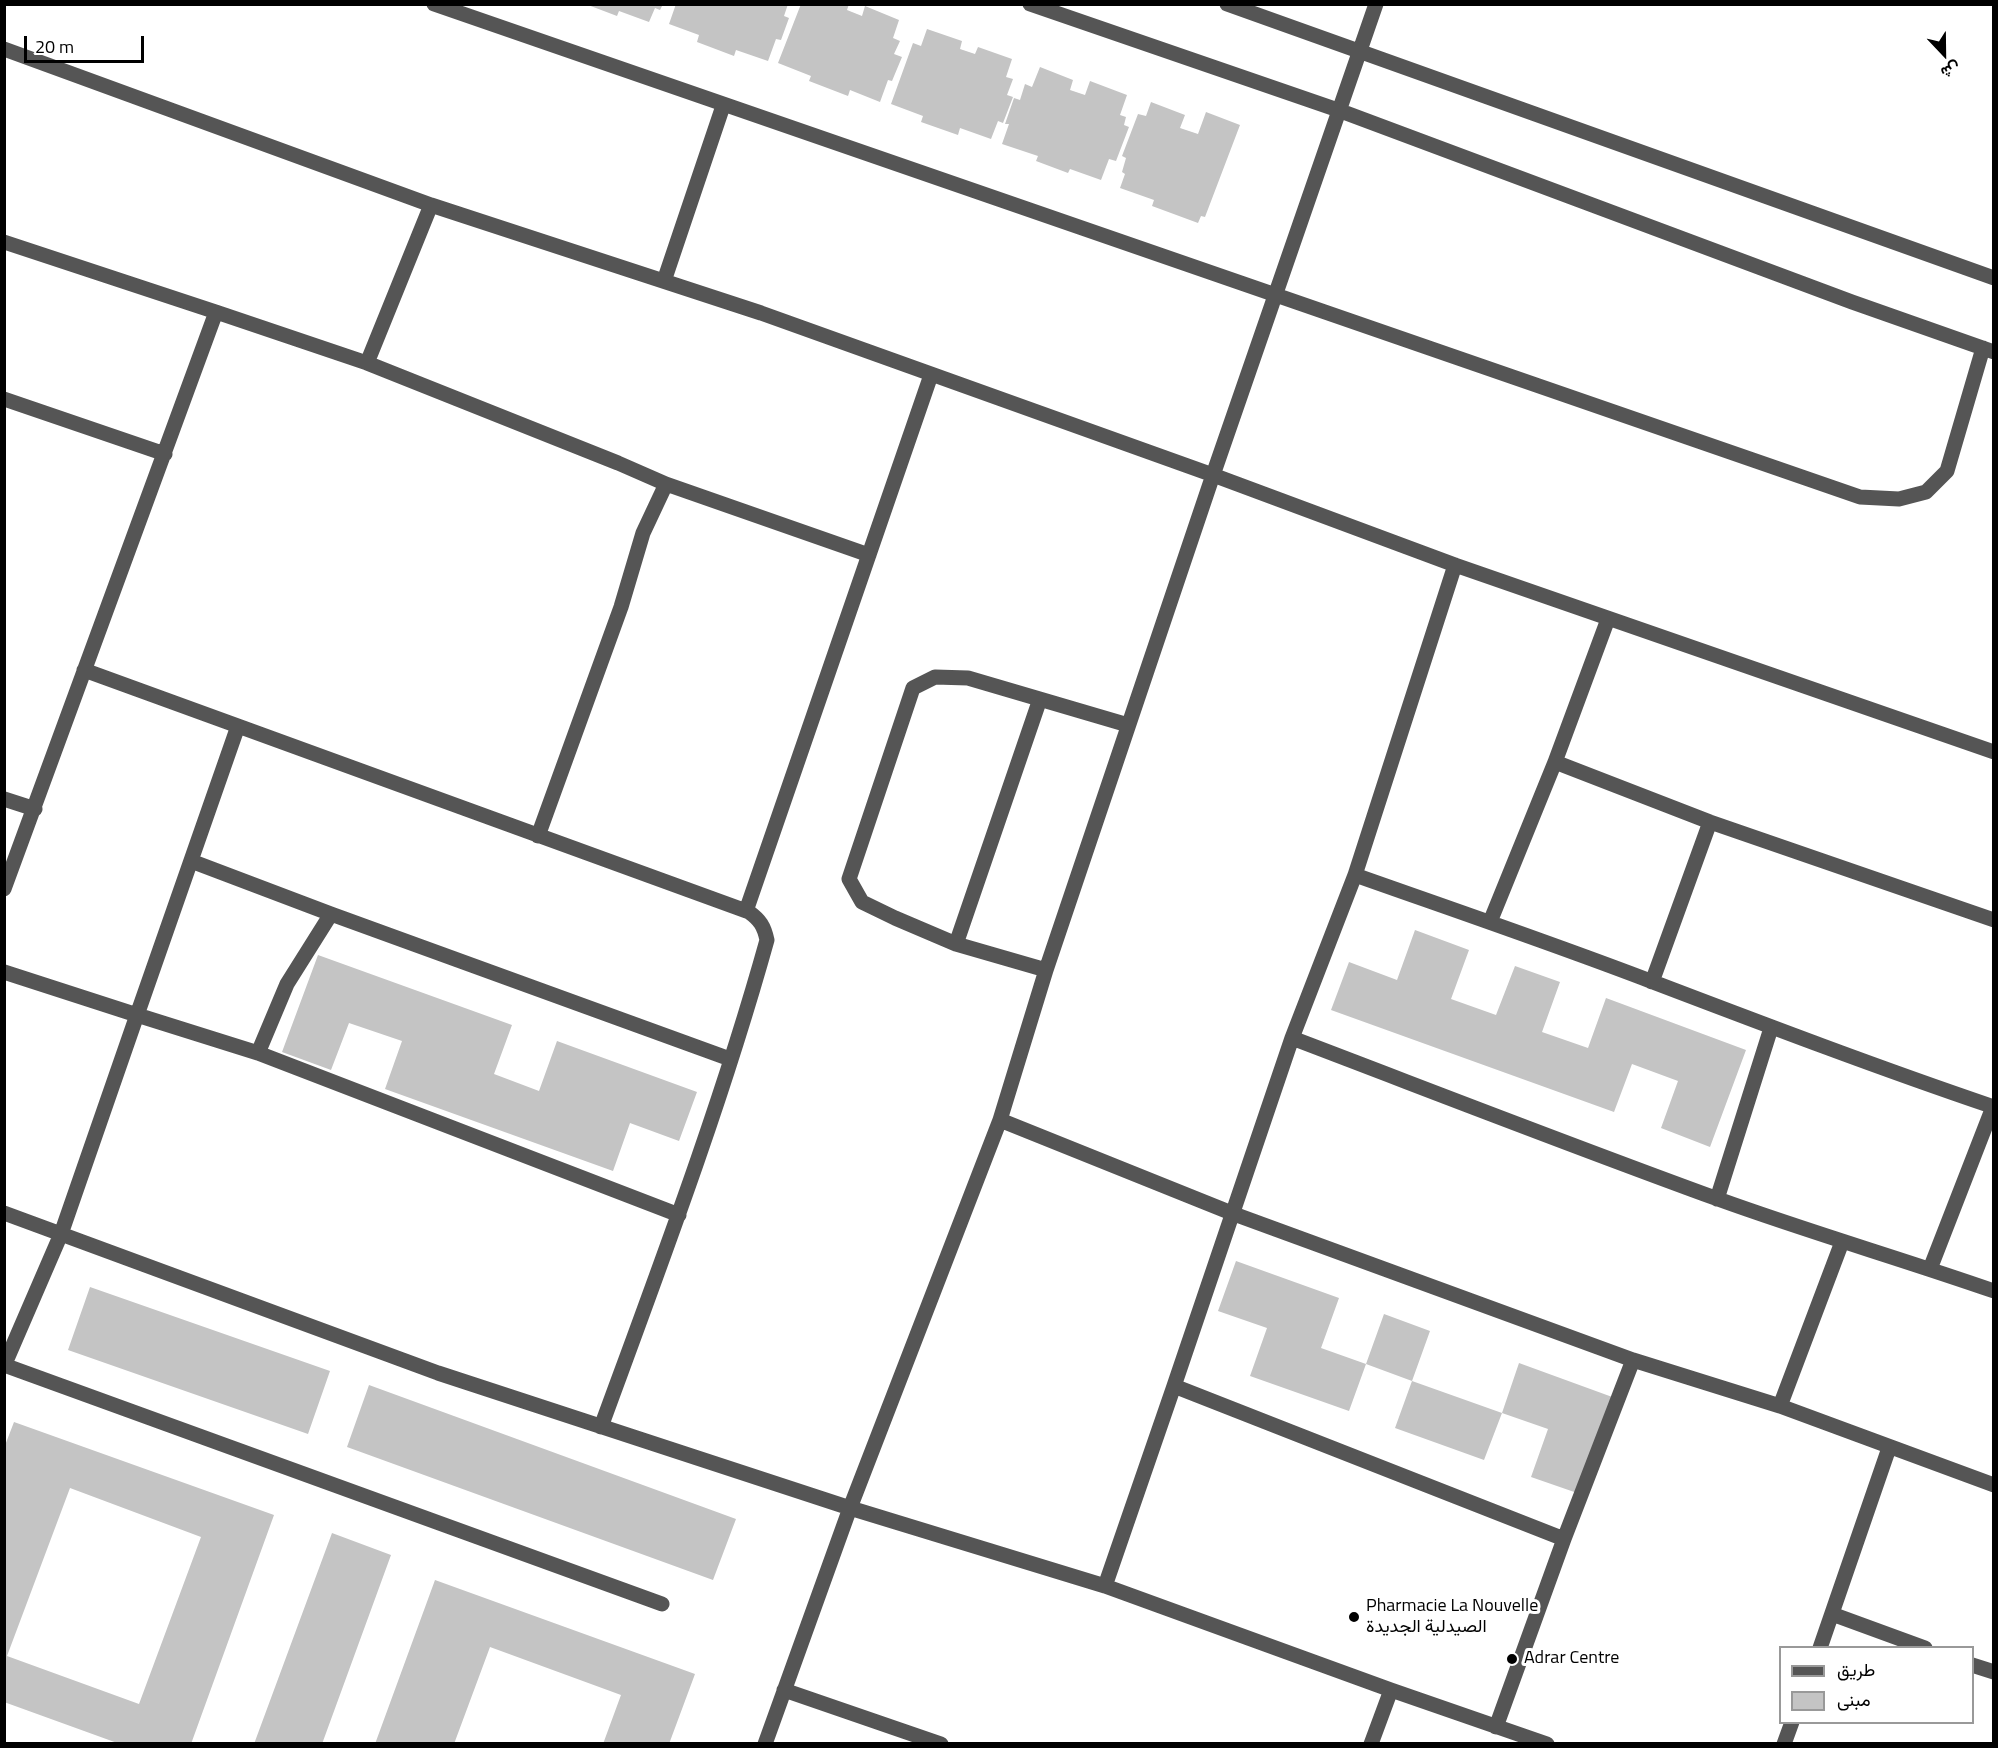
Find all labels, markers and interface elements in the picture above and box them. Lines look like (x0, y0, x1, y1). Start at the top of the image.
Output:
scale bar (27, 24, 147, 62)
north arrow (1914, 24, 1974, 84)
text: 20 m (35, 33, 74, 60)
text: ش (1937, 56, 1964, 85)
place label: Pharmacie La Nouvelle الصيدلية الجديدة (1366, 1596, 1538, 1638)
marker: Pharmacie La Nouvelle الصيدلية الجديدة (1347, 1610, 1361, 1624)
legend (1779, 1646, 1974, 1724)
place label: Adrar Centre (1524, 1648, 1619, 1670)
marker: Adrar Centre (1505, 1652, 1519, 1666)
text: طريق (1837, 1656, 1875, 1683)
text: مبنى (1837, 1686, 1871, 1713)

